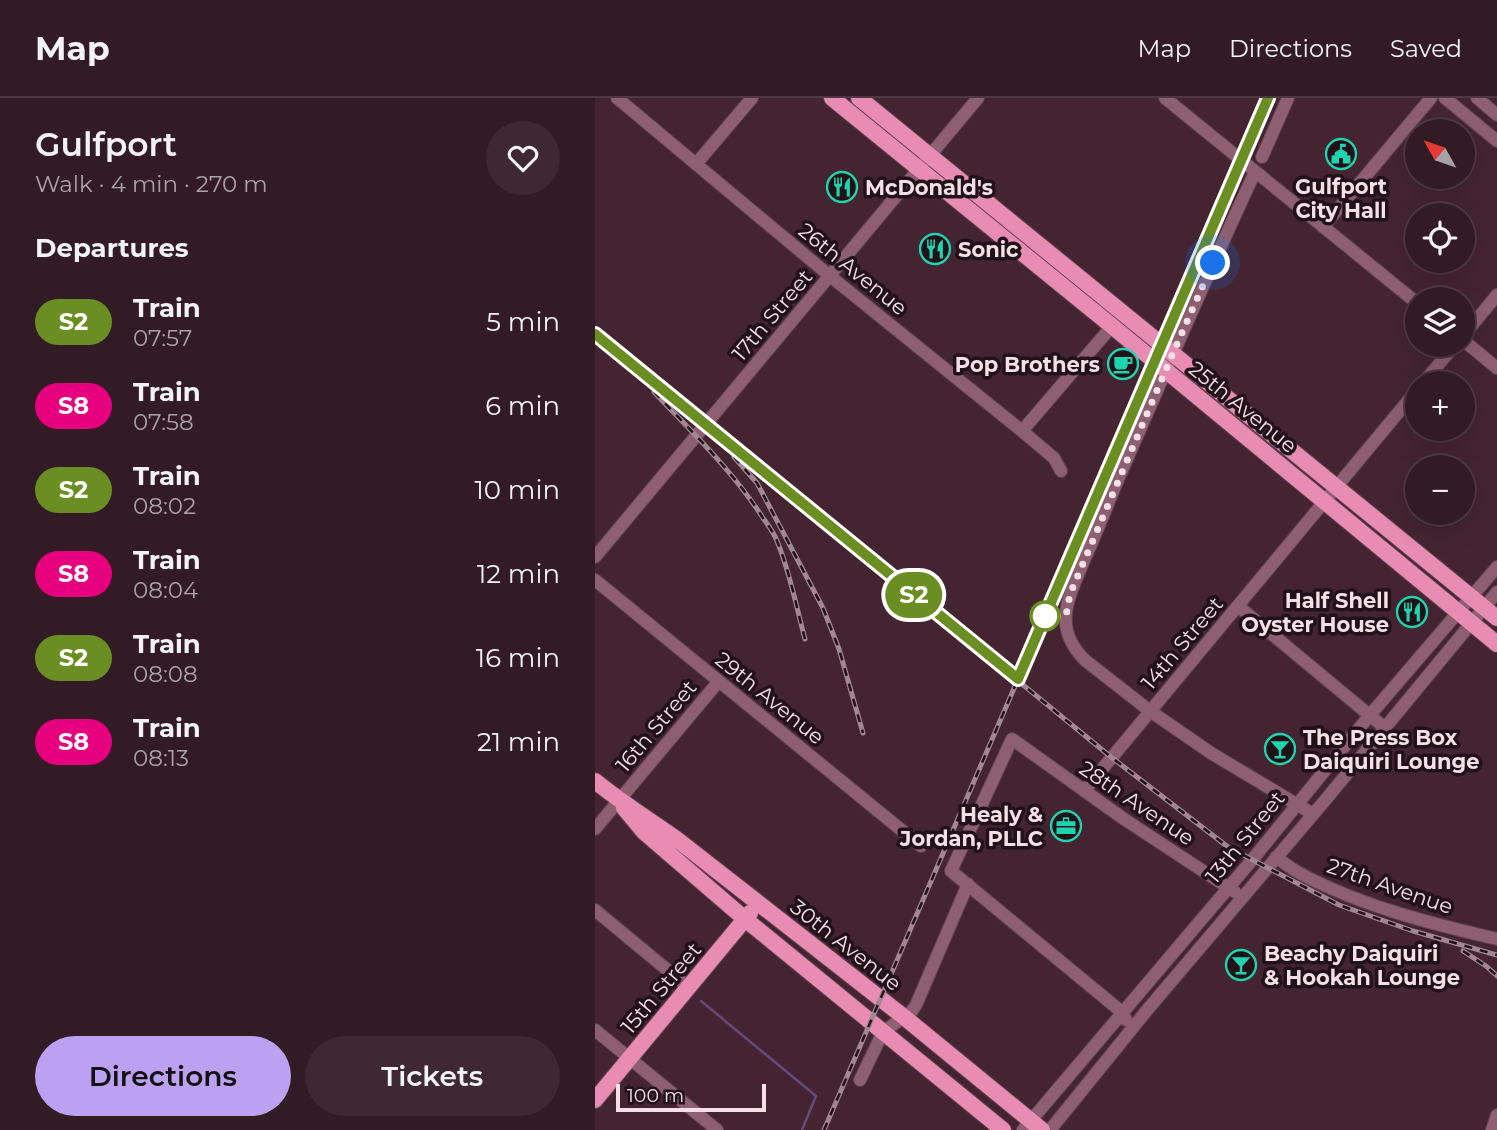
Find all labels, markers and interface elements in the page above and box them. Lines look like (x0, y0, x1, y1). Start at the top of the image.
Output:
text: Map (35, 28, 110, 68)
text: Map (1138, 34, 1191, 63)
text: Directions (1229, 34, 1352, 63)
text: Saved (1390, 34, 1462, 63)
north arrow (1405, 119, 1475, 189)
map controls (1405, 119, 1475, 525)
button: heart (486, 121, 560, 195)
text: Gulfport (35, 124, 177, 164)
public building icon: Gulfport City Hall (1324, 137, 1358, 171)
text: Walk · 4 min · 270 m (35, 170, 268, 198)
restaurant icon: McDonald's (825, 170, 859, 204)
place label: Gulfport City Hall (1295, 174, 1387, 223)
place label: McDonald's (865, 175, 993, 200)
button: locate (1405, 203, 1475, 273)
street label: 26th Avenue (794, 218, 912, 320)
text: Departures (35, 232, 189, 264)
restaurant icon: Sonic (918, 232, 952, 266)
place label: Sonic (958, 237, 1019, 262)
your location (1195, 245, 1230, 280)
street label: 17th Street (727, 264, 817, 366)
button: layers (1405, 287, 1475, 357)
text: Train (133, 292, 201, 324)
text: 5 min (486, 306, 560, 338)
text: S2 (59, 307, 88, 336)
text: 07:57 (133, 324, 192, 352)
cafe icon: Pop Brothers (1106, 347, 1140, 381)
place label: Pop Brothers (955, 352, 1100, 377)
street label: 25th Avenue (1184, 356, 1302, 458)
button: + (1405, 371, 1475, 441)
text: Train (133, 376, 201, 408)
text: 6 min (485, 390, 560, 422)
text: S8 (58, 391, 89, 420)
text: 07:58 (133, 408, 194, 436)
button: − (1405, 455, 1475, 525)
text: Train (133, 460, 201, 492)
text: 10 min (474, 474, 560, 506)
text: S2 (59, 475, 88, 504)
text: 08:02 (133, 492, 196, 520)
text: Train (133, 544, 201, 576)
text: 12 min (477, 558, 560, 590)
text: S8 (58, 559, 89, 588)
line badge: S2 (883, 572, 945, 618)
text: 08:04 (133, 576, 198, 604)
text: S2 (899, 580, 929, 609)
place label: Half Shell Oyster House (1241, 588, 1389, 637)
street label: 14th Street (1136, 592, 1228, 694)
restaurant icon: Half Shell Oyster House (1395, 595, 1429, 629)
unlabelled marker (1030, 601, 1060, 631)
text: Train (133, 628, 201, 660)
text: 16 min (476, 642, 560, 674)
text: S2 (59, 643, 88, 672)
street label: 29th Avenue (711, 647, 829, 749)
text: 08:08 (133, 660, 198, 688)
street label: 16th Street (610, 675, 702, 777)
text: Train (133, 712, 201, 744)
place label: The Press Box Daiquiri Lounge (1303, 725, 1479, 774)
text: 21 min (477, 726, 560, 758)
text: S8 (58, 727, 89, 756)
bar icon: The Press Box Daiquiri Lounge (1263, 732, 1297, 766)
text: 08:13 (133, 744, 189, 772)
street label: 28th Avenue (1075, 756, 1199, 850)
street label: 13th Street (1200, 786, 1290, 888)
place label: Healy & Jordan, PLLC (899, 802, 1043, 851)
office icon: Healy & Jordan, PLLC (1049, 809, 1083, 843)
street label: 27th Avenue (1324, 853, 1456, 919)
street label: 30th Avenue (786, 894, 906, 996)
street label: 15th Street (616, 937, 706, 1039)
place label: Beachy Daiquiri & Hookah Lounge (1264, 941, 1460, 990)
bar icon: Beachy Daiquiri & Hookah Lounge (1224, 948, 1258, 982)
button: Directions (35, 1036, 291, 1116)
button: Tickets (305, 1036, 560, 1116)
scale bar (616, 1081, 767, 1113)
text: 100 m (627, 1084, 684, 1107)

